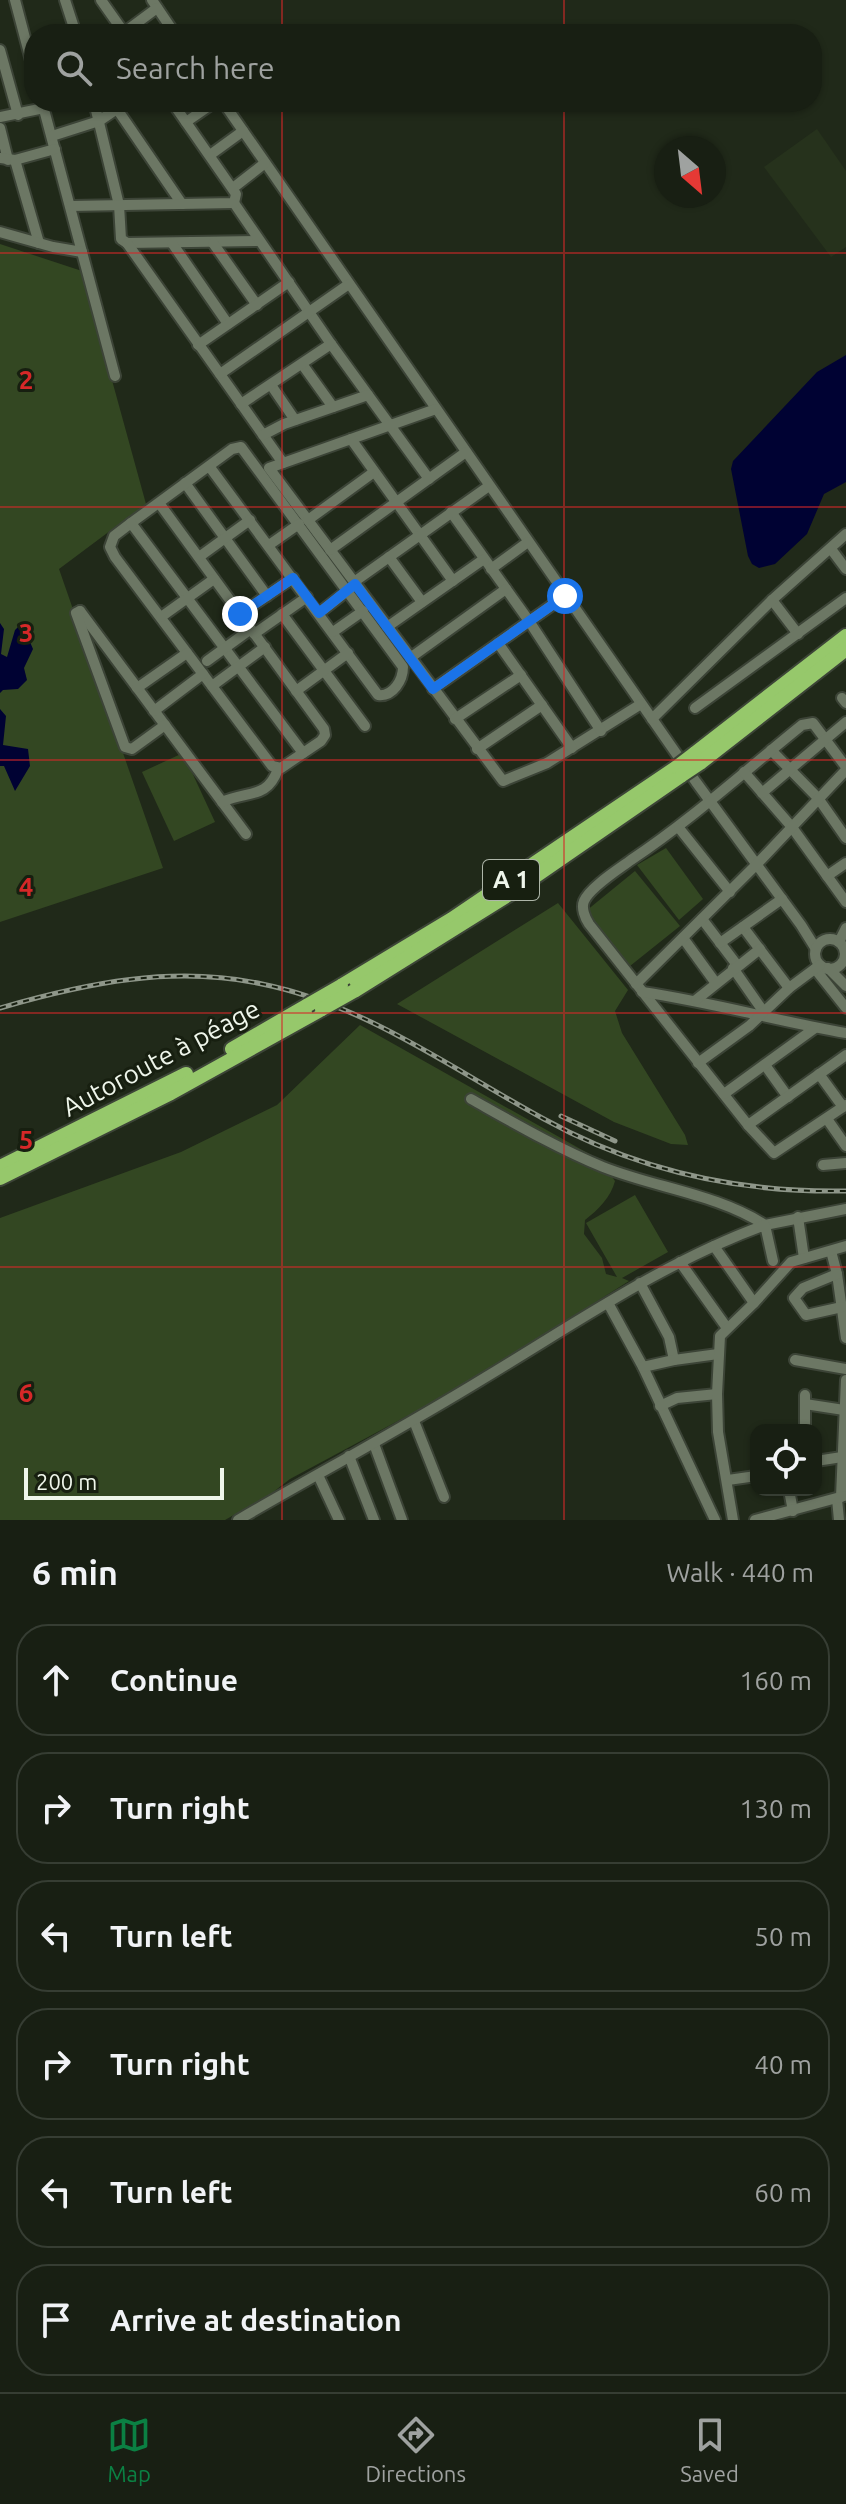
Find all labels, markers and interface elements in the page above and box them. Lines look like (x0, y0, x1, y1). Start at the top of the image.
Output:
search box (24, 24, 822, 112)
icon: search (52, 46, 96, 90)
text: Search here (116, 51, 275, 85)
north arrow (654, 136, 726, 208)
text: 2 (19, 365, 33, 394)
route start (547, 578, 583, 614)
route end (222, 596, 258, 632)
text: 3 (19, 618, 33, 647)
road number: A 1 (483, 860, 539, 900)
text: 4 (19, 872, 33, 901)
street label: Autoroute à péage (57, 993, 264, 1122)
text: 5 (19, 1125, 33, 1154)
text: 6 (19, 1378, 33, 1407)
map controls (750, 1424, 822, 1496)
button: locate (750, 1424, 822, 1496)
scale bar (24, 1464, 224, 1500)
text: 200 m (36, 1469, 97, 1494)
text: 6 min (32, 1553, 118, 1591)
text: Walk · 440 m (666, 1558, 814, 1587)
icon: ahead (34, 1658, 78, 1702)
text: Continue (110, 1663, 238, 1697)
text: 160 m (740, 1666, 812, 1695)
icon: right (34, 1786, 78, 1830)
text: Turn right (110, 1791, 250, 1825)
text: 130 m (740, 1794, 812, 1823)
icon: left (34, 1914, 78, 1958)
text: Turn left (110, 1919, 232, 1953)
text: 50 m (754, 1922, 812, 1951)
icon: right (34, 2042, 78, 2086)
text: Turn right (110, 2047, 250, 2081)
text: 40 m (754, 2050, 812, 2079)
icon: left (34, 2170, 78, 2214)
text: Turn left (110, 2175, 232, 2209)
text: 60 m (754, 2178, 812, 2207)
icon: arrive (34, 2298, 78, 2342)
text: Arrive at destination (110, 2303, 402, 2337)
tab: Map (107, 2413, 151, 2486)
tab: Directions (365, 2413, 466, 2486)
tab: Saved (680, 2413, 739, 2486)

